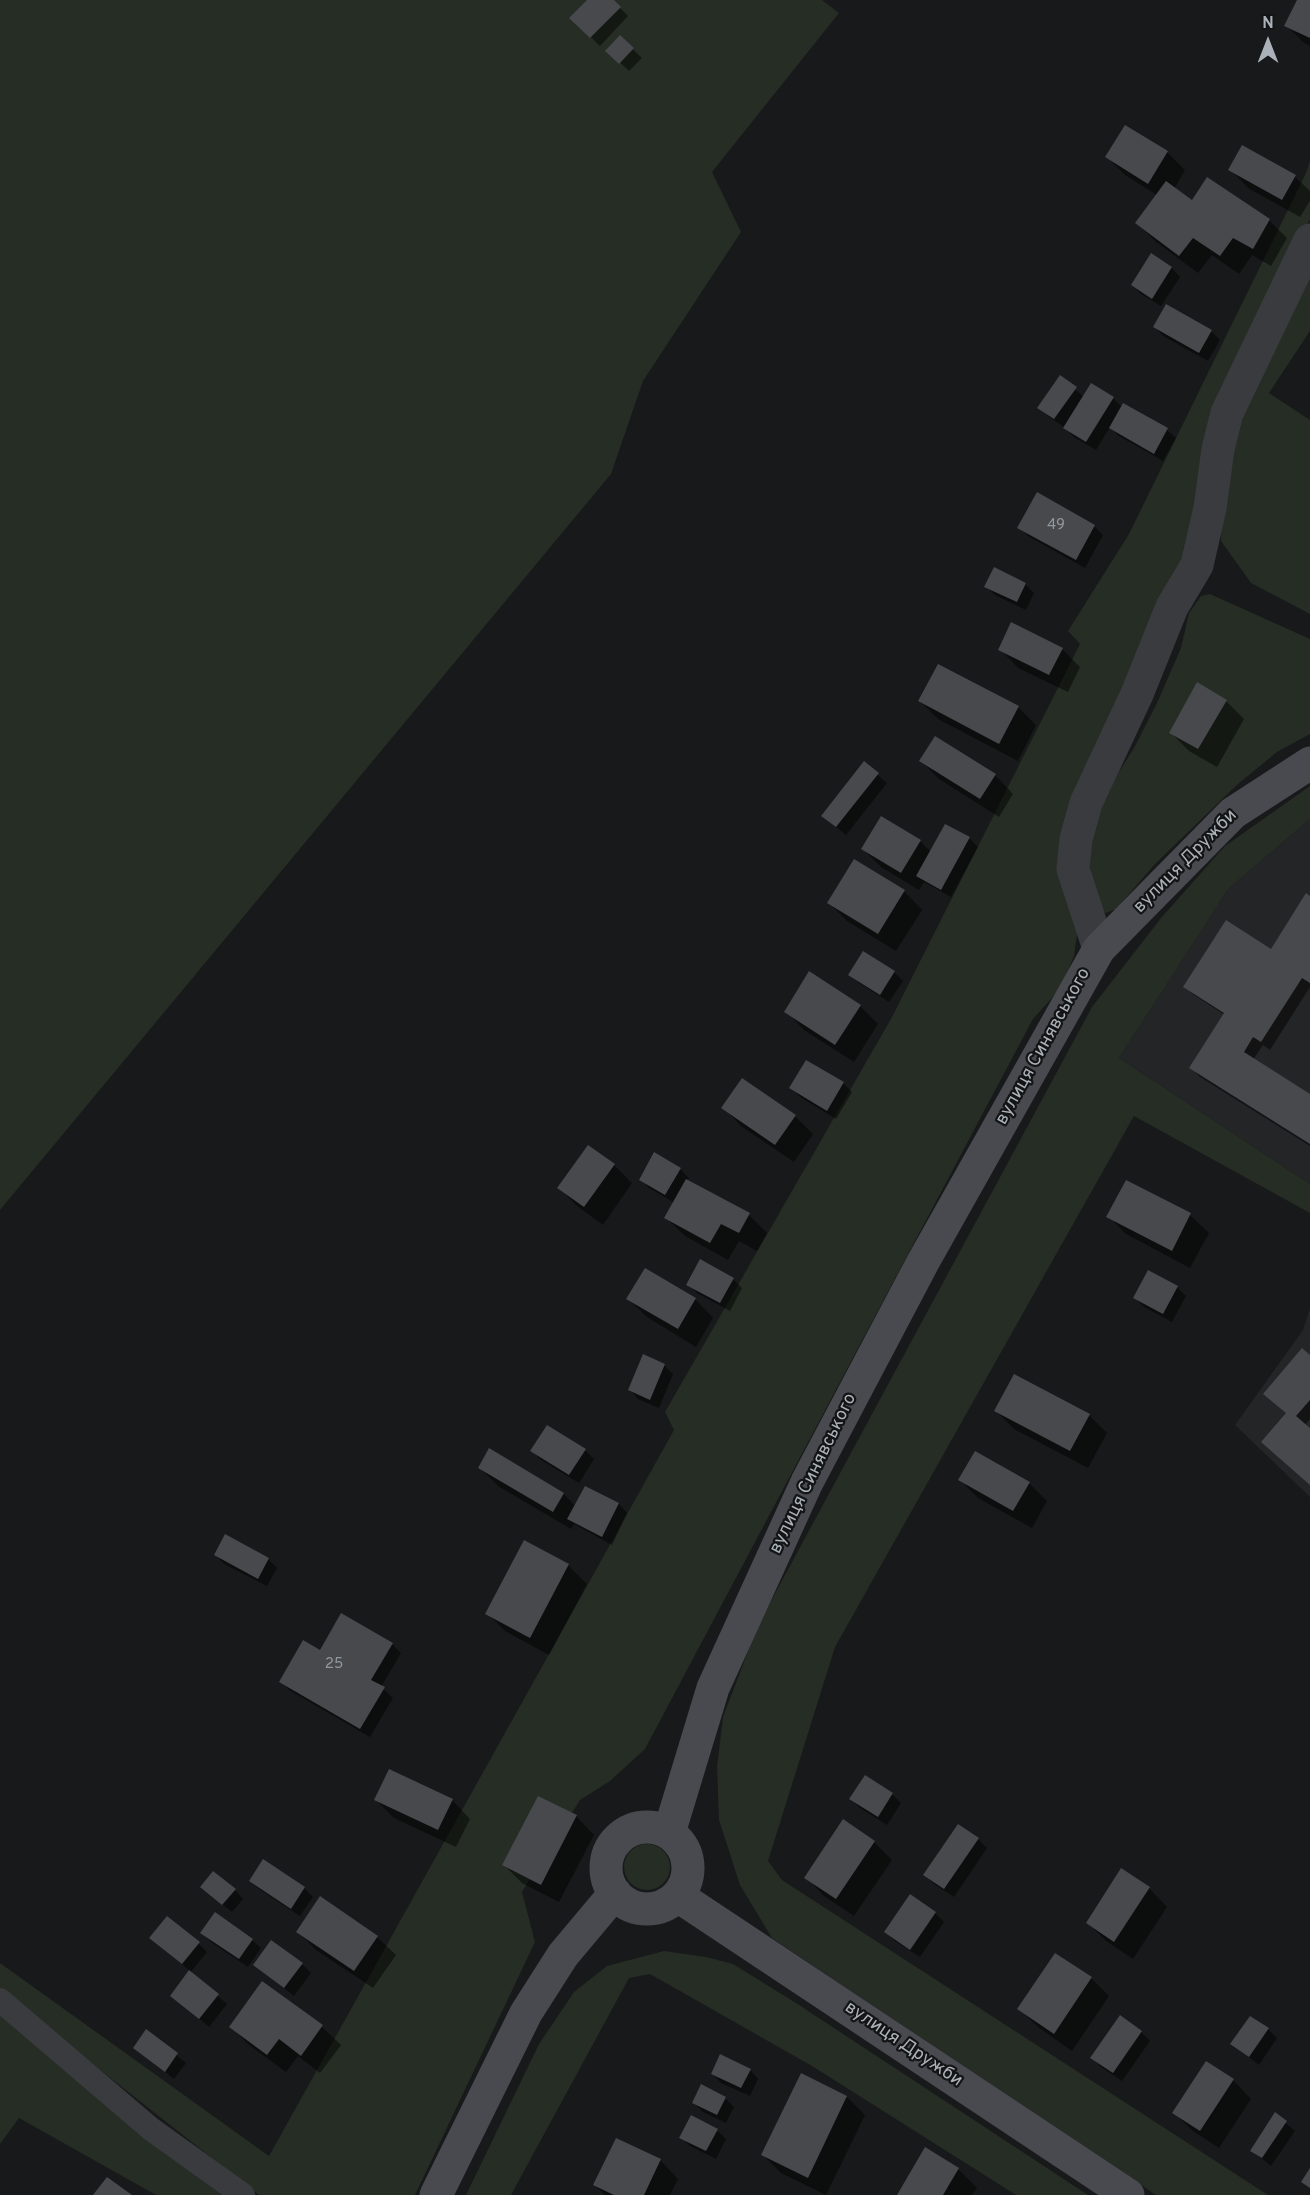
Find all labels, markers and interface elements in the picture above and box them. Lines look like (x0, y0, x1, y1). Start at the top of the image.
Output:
north arrow (1238, 12, 1298, 72)
text: N (1262, 14, 1274, 34)
house number: 49 (1047, 517, 1065, 535)
street label: вулиця Дружби (1130, 806, 1242, 918)
street label: вулиця Синявського (992, 965, 1096, 1129)
street label: вулиця Синявського (766, 1390, 862, 1558)
house number: 25 (325, 1656, 343, 1674)
street label: вулиця Дружби (840, 1998, 966, 2092)

